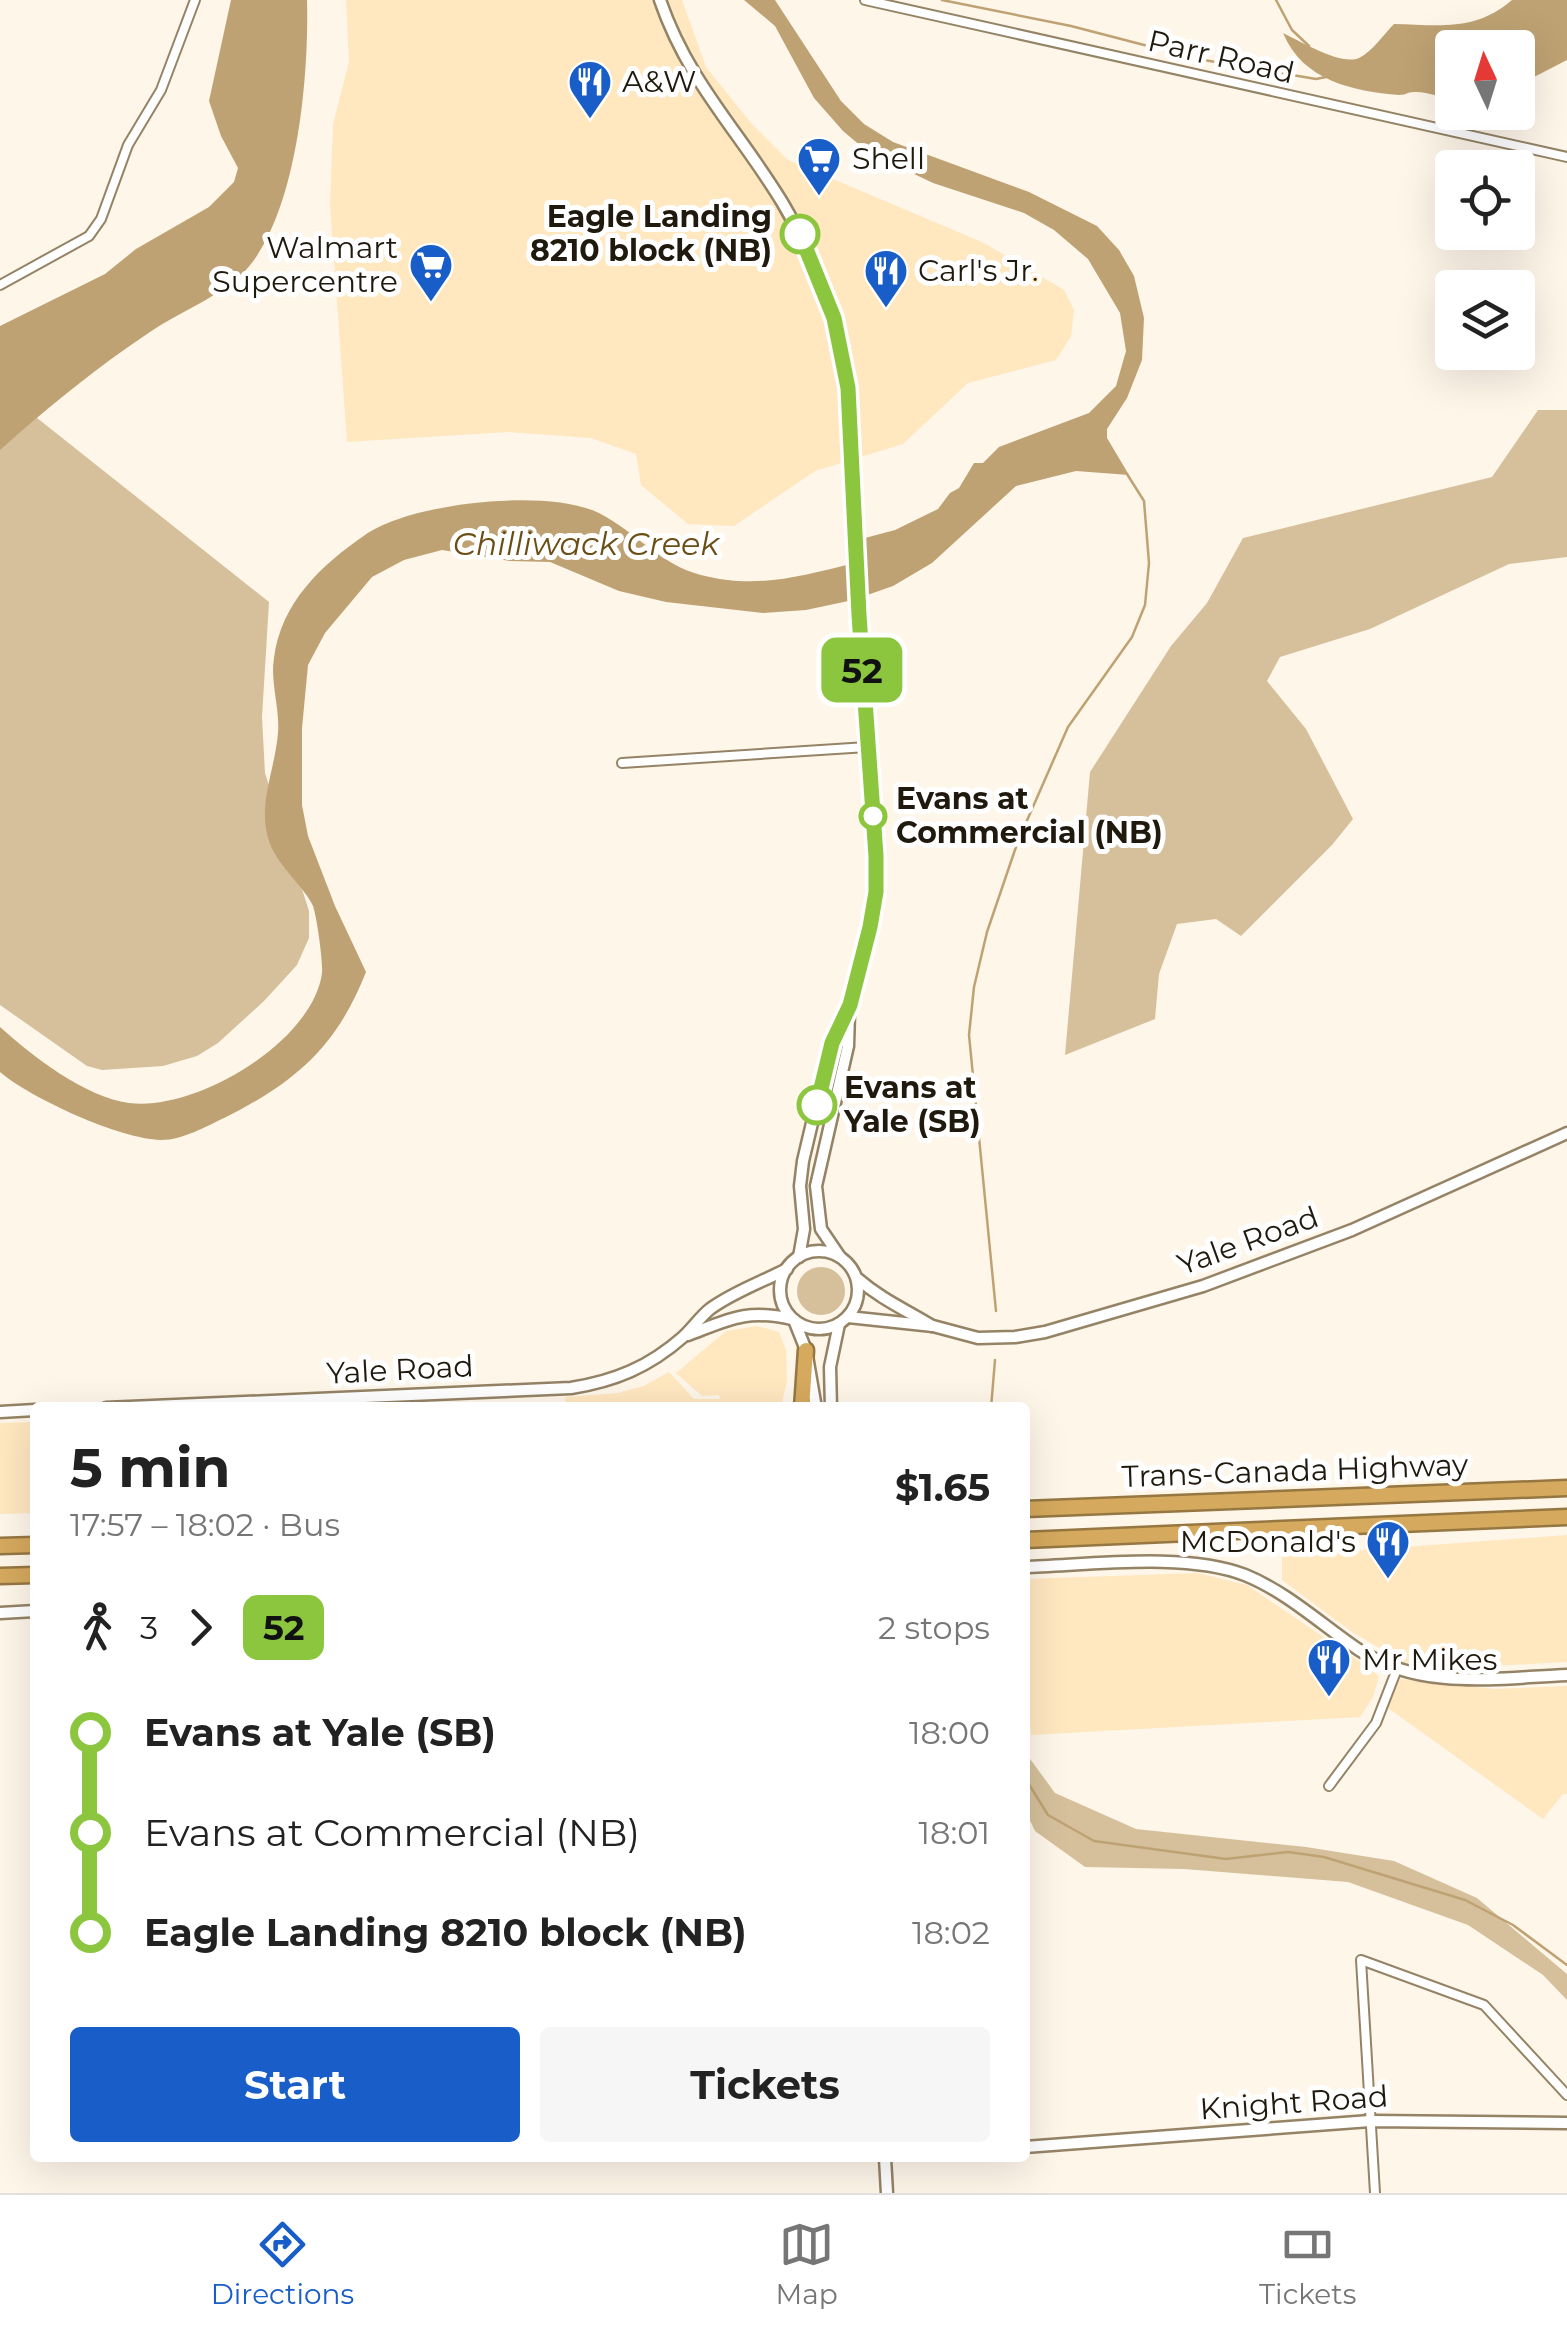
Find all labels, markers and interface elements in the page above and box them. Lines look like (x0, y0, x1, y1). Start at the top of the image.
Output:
street label: Parr Road (1144, 22, 1298, 91)
north arrow (1435, 30, 1535, 130)
map controls (1435, 30, 1535, 370)
restaurant icon: A&W (567, 59, 613, 120)
place label: A&W (622, 63, 696, 100)
supermarket icon: Shell (796, 136, 842, 197)
place label: Shell (852, 140, 925, 177)
button: locate (1435, 150, 1535, 250)
place label: Eagle Landing 8210 block (NB) (530, 198, 772, 269)
marker: Eagle Landing 8210 block (NB) (781, 215, 819, 253)
place label: Walmart Supercentre (212, 229, 398, 300)
supermarket icon: Walmart Supercentre (408, 242, 454, 303)
restaurant icon: Carl's Jr. (863, 248, 909, 309)
place label: Carl's Jr. (918, 252, 1038, 289)
button: layers (1435, 270, 1535, 370)
water label: Chilliwack Creek (453, 524, 721, 563)
line badge: 52 (817, 638, 907, 702)
text: 52 (841, 649, 883, 692)
place label: Evans at Commercial (NB) (896, 780, 1163, 851)
marker: Evans at Commercial (NB) (860, 803, 886, 829)
place label: Evans at Yale (SB) (843, 1069, 981, 1140)
marker: Evans at Yale (SB) (798, 1086, 836, 1124)
street label: Yale Road (1172, 1198, 1323, 1283)
street label: Yale Road (325, 1347, 474, 1392)
text: 5 min (70, 1434, 231, 1501)
street label: Trans-Canada Highway (1121, 1446, 1470, 1495)
text: $1.65 (895, 1464, 990, 1511)
text: 17:57 – 18:02 · Bus (70, 1505, 340, 1544)
restaurant icon: McDonald's (1365, 1519, 1411, 1580)
place label: McDonald's (1180, 1523, 1356, 1560)
icon: walk (70, 1600, 125, 1655)
icon: forward (173, 1600, 228, 1655)
text: 52 (263, 1606, 304, 1649)
text: 3 (140, 1608, 158, 1647)
text: 2 stops (878, 1608, 990, 1647)
restaurant icon: Mr Mikes (1306, 1637, 1352, 1698)
place label: Mr Mikes (1362, 1641, 1497, 1678)
text: Evans at Yale (SB) (144, 1709, 496, 1756)
text: 18:00 (909, 1713, 990, 1752)
text: Evans at Commercial (NB) (144, 1809, 640, 1856)
text: 18:01 (919, 1813, 990, 1852)
text: Eagle Landing 8210 block (NB) (144, 1909, 747, 1956)
text: 18:02 (912, 1913, 990, 1952)
button: Start (70, 2027, 520, 2142)
button: Tickets (540, 2027, 990, 2142)
street label: Knight Road (1199, 2077, 1389, 2128)
tab: Directions (211, 2217, 354, 2311)
tab: Map (775, 2217, 838, 2311)
tab: Tickets (1259, 2217, 1356, 2311)

